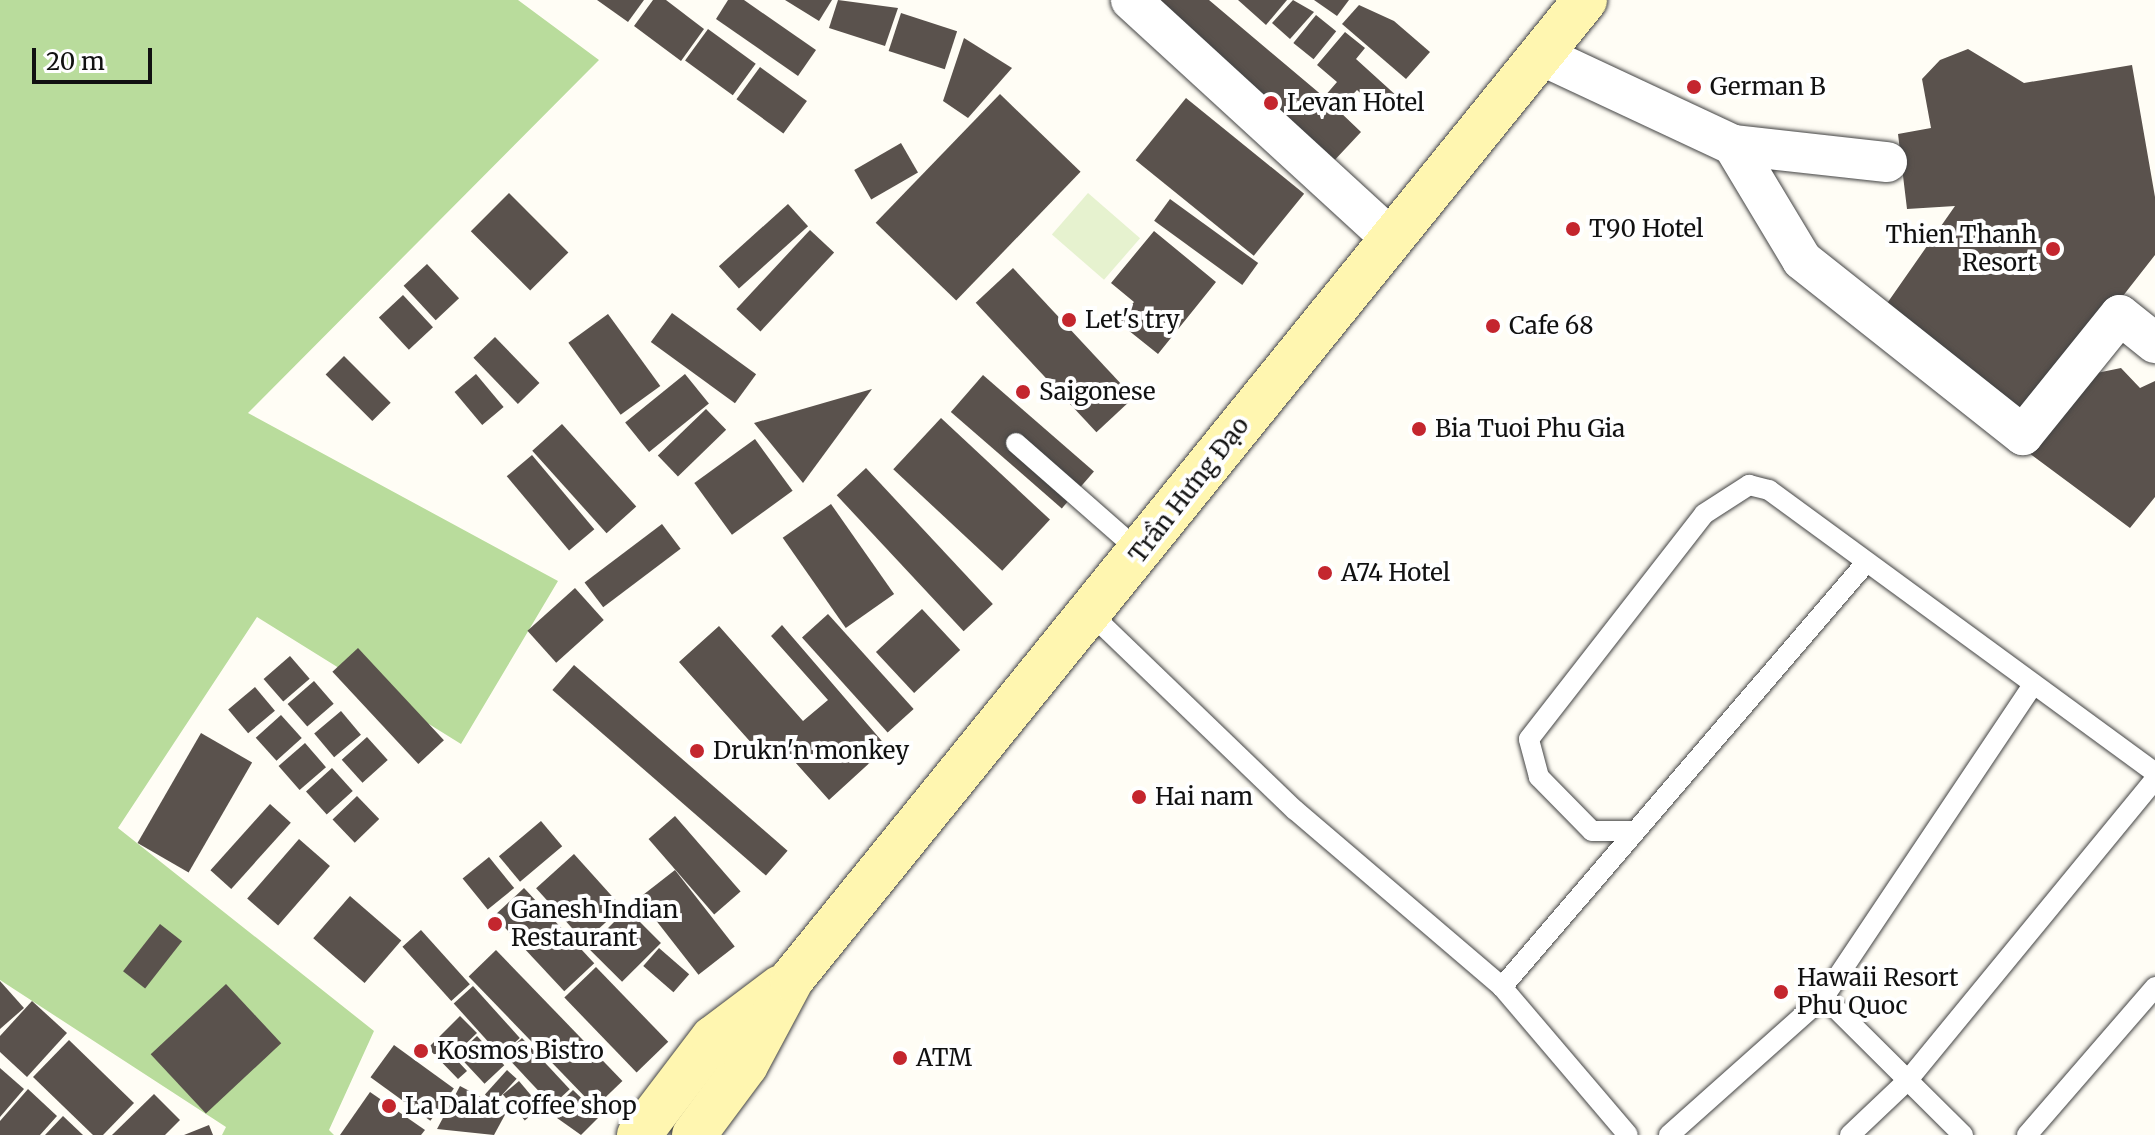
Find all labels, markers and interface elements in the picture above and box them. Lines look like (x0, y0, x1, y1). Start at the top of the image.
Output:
scale bar (36, 32, 156, 82)
text: 20 m (46, 46, 105, 77)
place label: German B (1710, 73, 1826, 101)
marker: German B (1685, 78, 1703, 96)
place label: Levan Hotel (1287, 89, 1425, 117)
marker: Levan Hotel (1262, 94, 1280, 112)
place label: T90 Hotel (1589, 215, 1703, 243)
marker: T90 Hotel (1564, 220, 1582, 238)
place label: Thien Thanh Resort (1886, 221, 2037, 277)
marker: Thien Thanh Resort (2044, 240, 2062, 258)
place label: Let's try (1085, 306, 1180, 334)
marker: Let's try (1060, 311, 1078, 329)
place label: Cafe 68 (1509, 312, 1594, 340)
marker: Cafe 68 (1484, 317, 1502, 335)
place label: Saigonese (1039, 378, 1155, 406)
marker: Saigonese (1014, 383, 1032, 401)
street label: Trần Hưng Đạo (1123, 411, 1255, 569)
place label: Bia Tuoi Phu Gia (1435, 415, 1625, 443)
marker: Bia Tuoi Phu Gia (1410, 420, 1428, 438)
place label: A74 Hotel (1341, 559, 1450, 587)
marker: A74 Hotel (1316, 564, 1334, 582)
place label: Drukn'n monkey (713, 737, 909, 765)
marker: Drukn'n monkey (688, 742, 706, 760)
place label: Hai nam (1155, 783, 1253, 811)
marker: Hai nam (1130, 788, 1148, 806)
place label: Ganesh Indian Restaurant (511, 896, 678, 952)
marker: Ganesh Indian Restaurant (486, 915, 504, 933)
place label: Hawaii Resort Phu Quoc (1797, 964, 1958, 1020)
marker: Hawaii Resort Phu Quoc (1772, 983, 1790, 1001)
place label: Kosmos Bistro (437, 1037, 604, 1065)
marker: Kosmos Bistro (412, 1042, 430, 1060)
place label: ATM (916, 1044, 972, 1072)
marker: ATM (891, 1049, 909, 1067)
place label: La Dalat coffee shop (405, 1092, 637, 1120)
marker: La Dalat coffee shop (380, 1097, 398, 1115)

